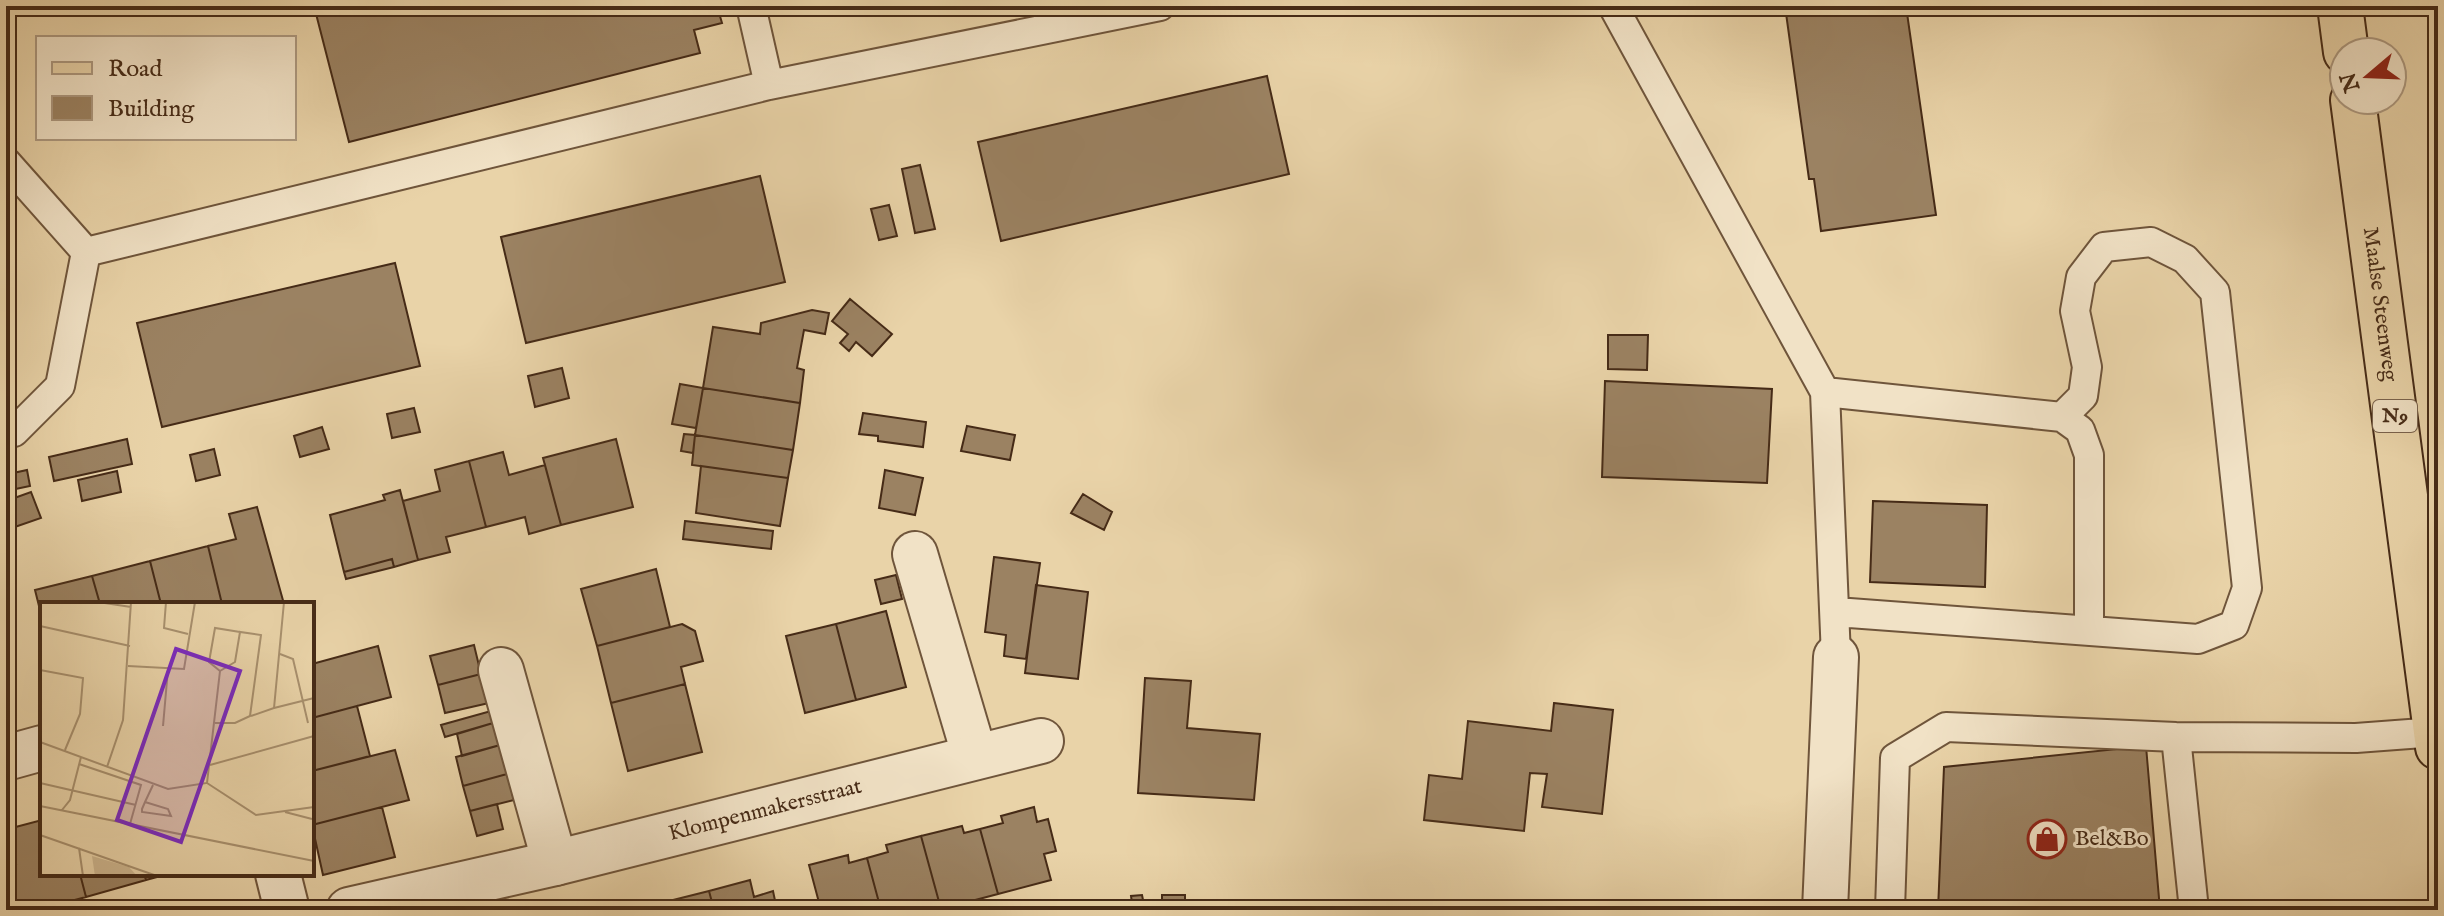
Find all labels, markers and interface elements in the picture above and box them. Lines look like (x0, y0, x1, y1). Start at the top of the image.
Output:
legend (36, 36, 296, 140)
north arrow (2328, 36, 2408, 116)
text: Road (108, 54, 162, 85)
text: N (2335, 68, 2368, 96)
text: Building (108, 94, 195, 125)
street label: Maalse Steenweg (2356, 225, 2404, 384)
road number: N9 (2373, 400, 2417, 432)
inset map (40, 602, 314, 876)
street label: Klompenmakersstraat (666, 772, 865, 848)
shop icon: Bel&Bo (2026, 818, 2068, 860)
place label: Bel&Bo (2075, 825, 2149, 853)

